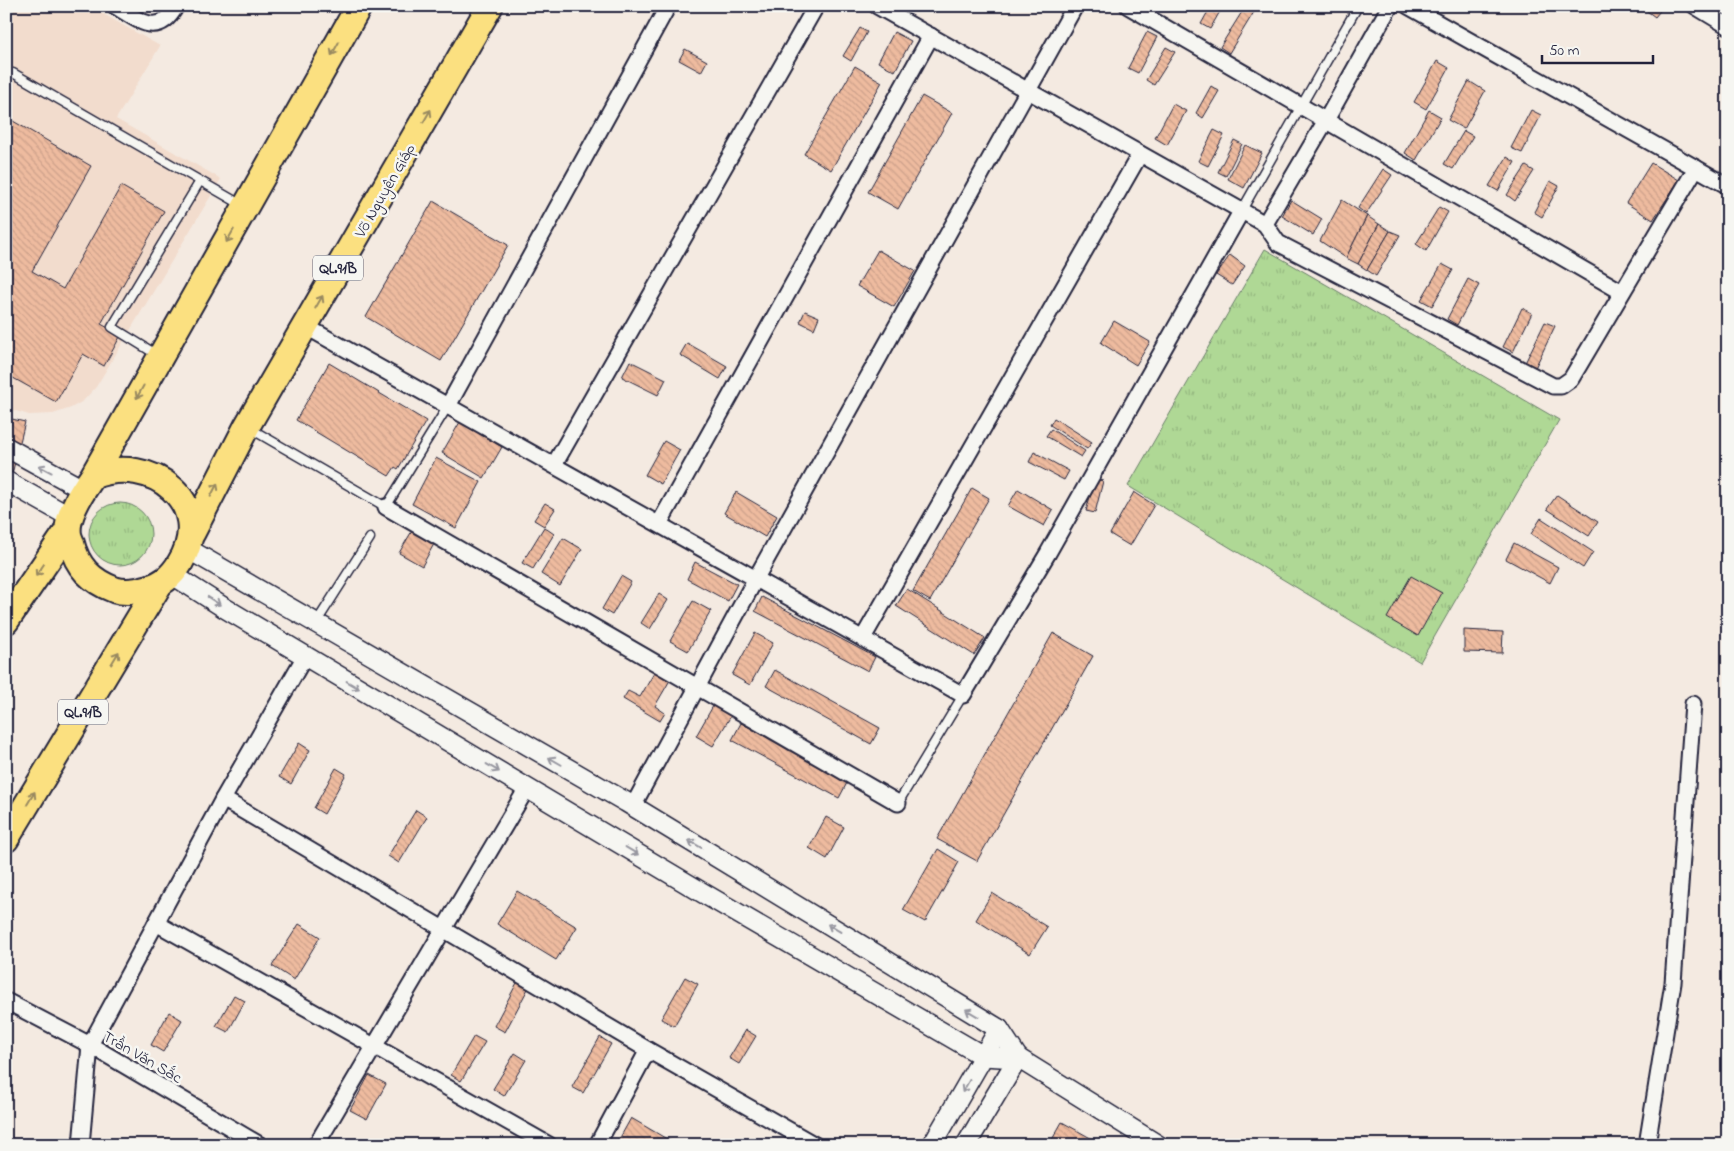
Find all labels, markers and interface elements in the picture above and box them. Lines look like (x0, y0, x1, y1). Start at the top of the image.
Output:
scale bar (1542, 32, 1653, 64)
text: 50 m (1549, 40, 1580, 62)
one-way arrow (330, 41, 340, 55)
one-way arrow (422, 109, 432, 123)
street label: Võ Nguyên Giáp (349, 139, 423, 243)
one-way arrow (224, 228, 234, 242)
road number: QL.91B (313, 256, 363, 280)
one-way arrow (315, 295, 324, 310)
one-way arrow (135, 385, 145, 399)
one-way arrow (38, 463, 53, 473)
one-way arrow (209, 482, 219, 497)
one-way arrow (35, 563, 46, 577)
one-way arrow (206, 597, 220, 607)
one-way arrow (110, 652, 120, 666)
one-way arrow (346, 680, 360, 690)
road number: QL.91B (58, 700, 108, 724)
one-way arrow (549, 755, 563, 765)
one-way arrow (485, 763, 499, 773)
one-way arrow (27, 791, 37, 805)
one-way arrow (688, 838, 702, 848)
one-way arrow (625, 847, 639, 857)
one-way arrow (827, 923, 841, 933)
one-way arrow (966, 1007, 980, 1017)
street label: Trần Văn Sắc (98, 1025, 187, 1091)
one-way arrow (960, 1079, 970, 1093)

